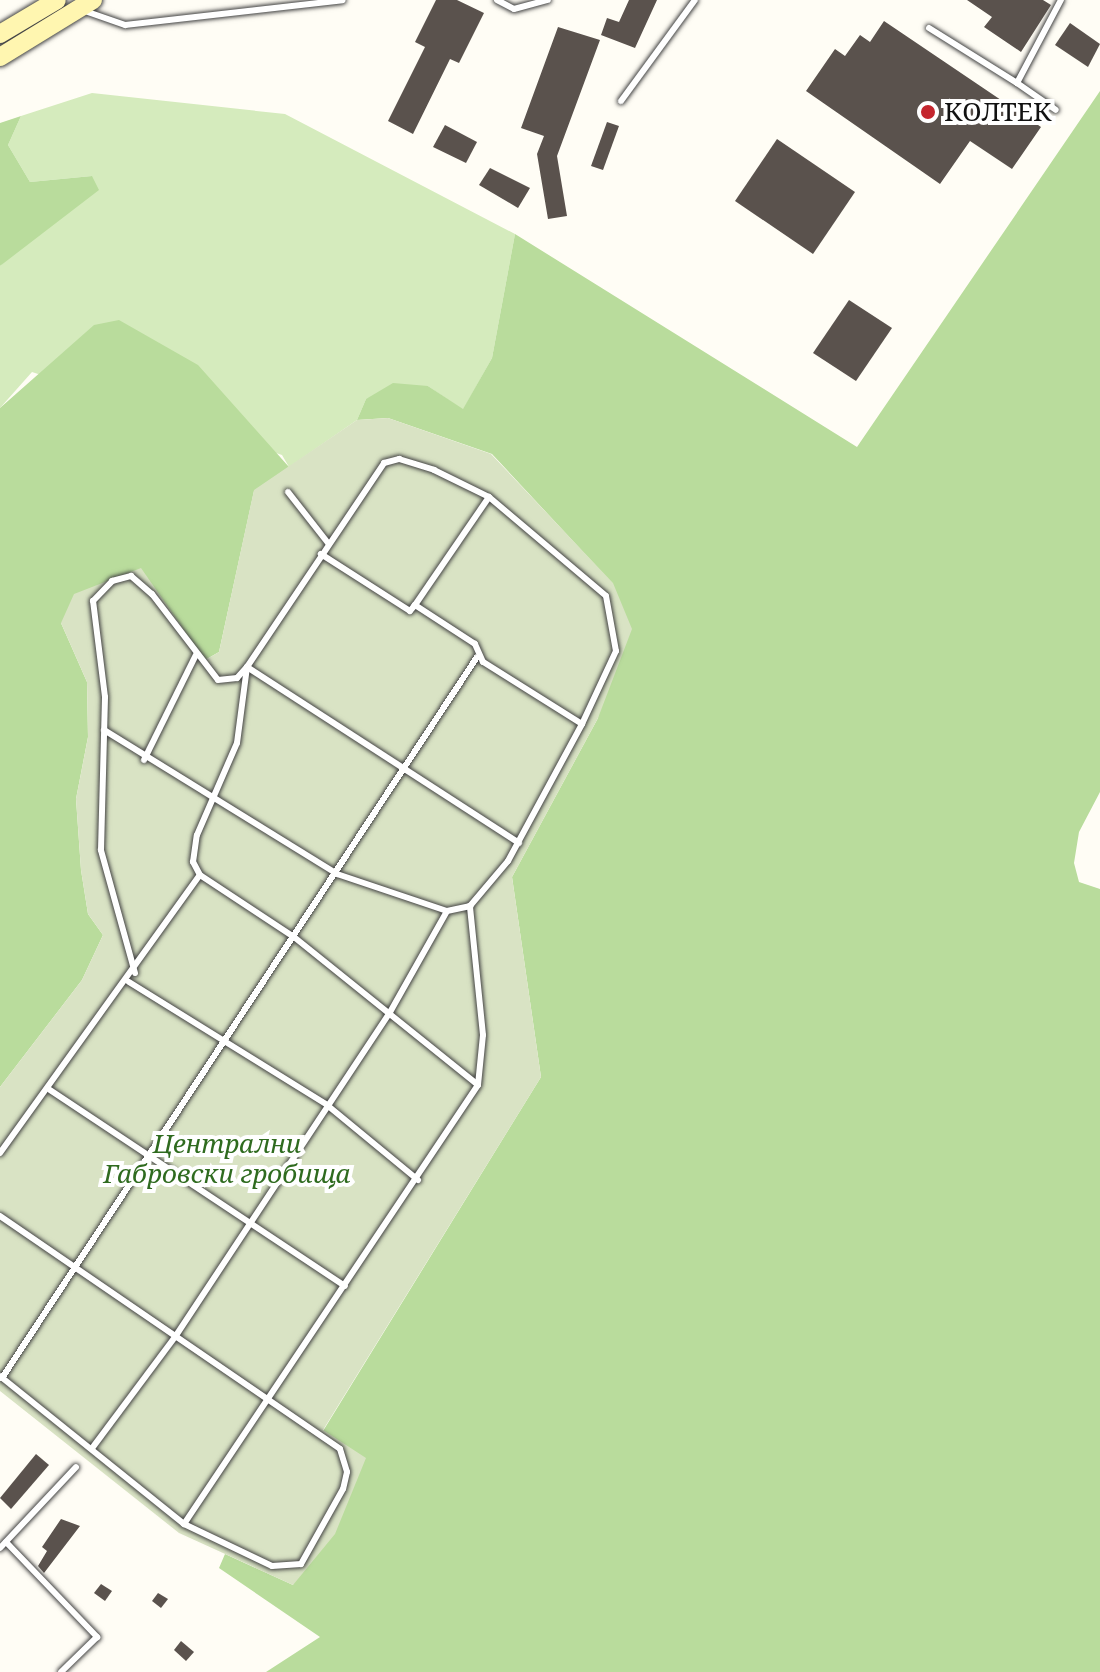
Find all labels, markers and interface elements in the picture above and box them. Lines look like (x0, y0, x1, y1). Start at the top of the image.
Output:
place label: КОЛТЕК (944, 96, 1051, 128)
marker: КОЛТЕК (919, 103, 937, 121)
park label: Централни Габровски гробища (103, 1128, 351, 1190)

